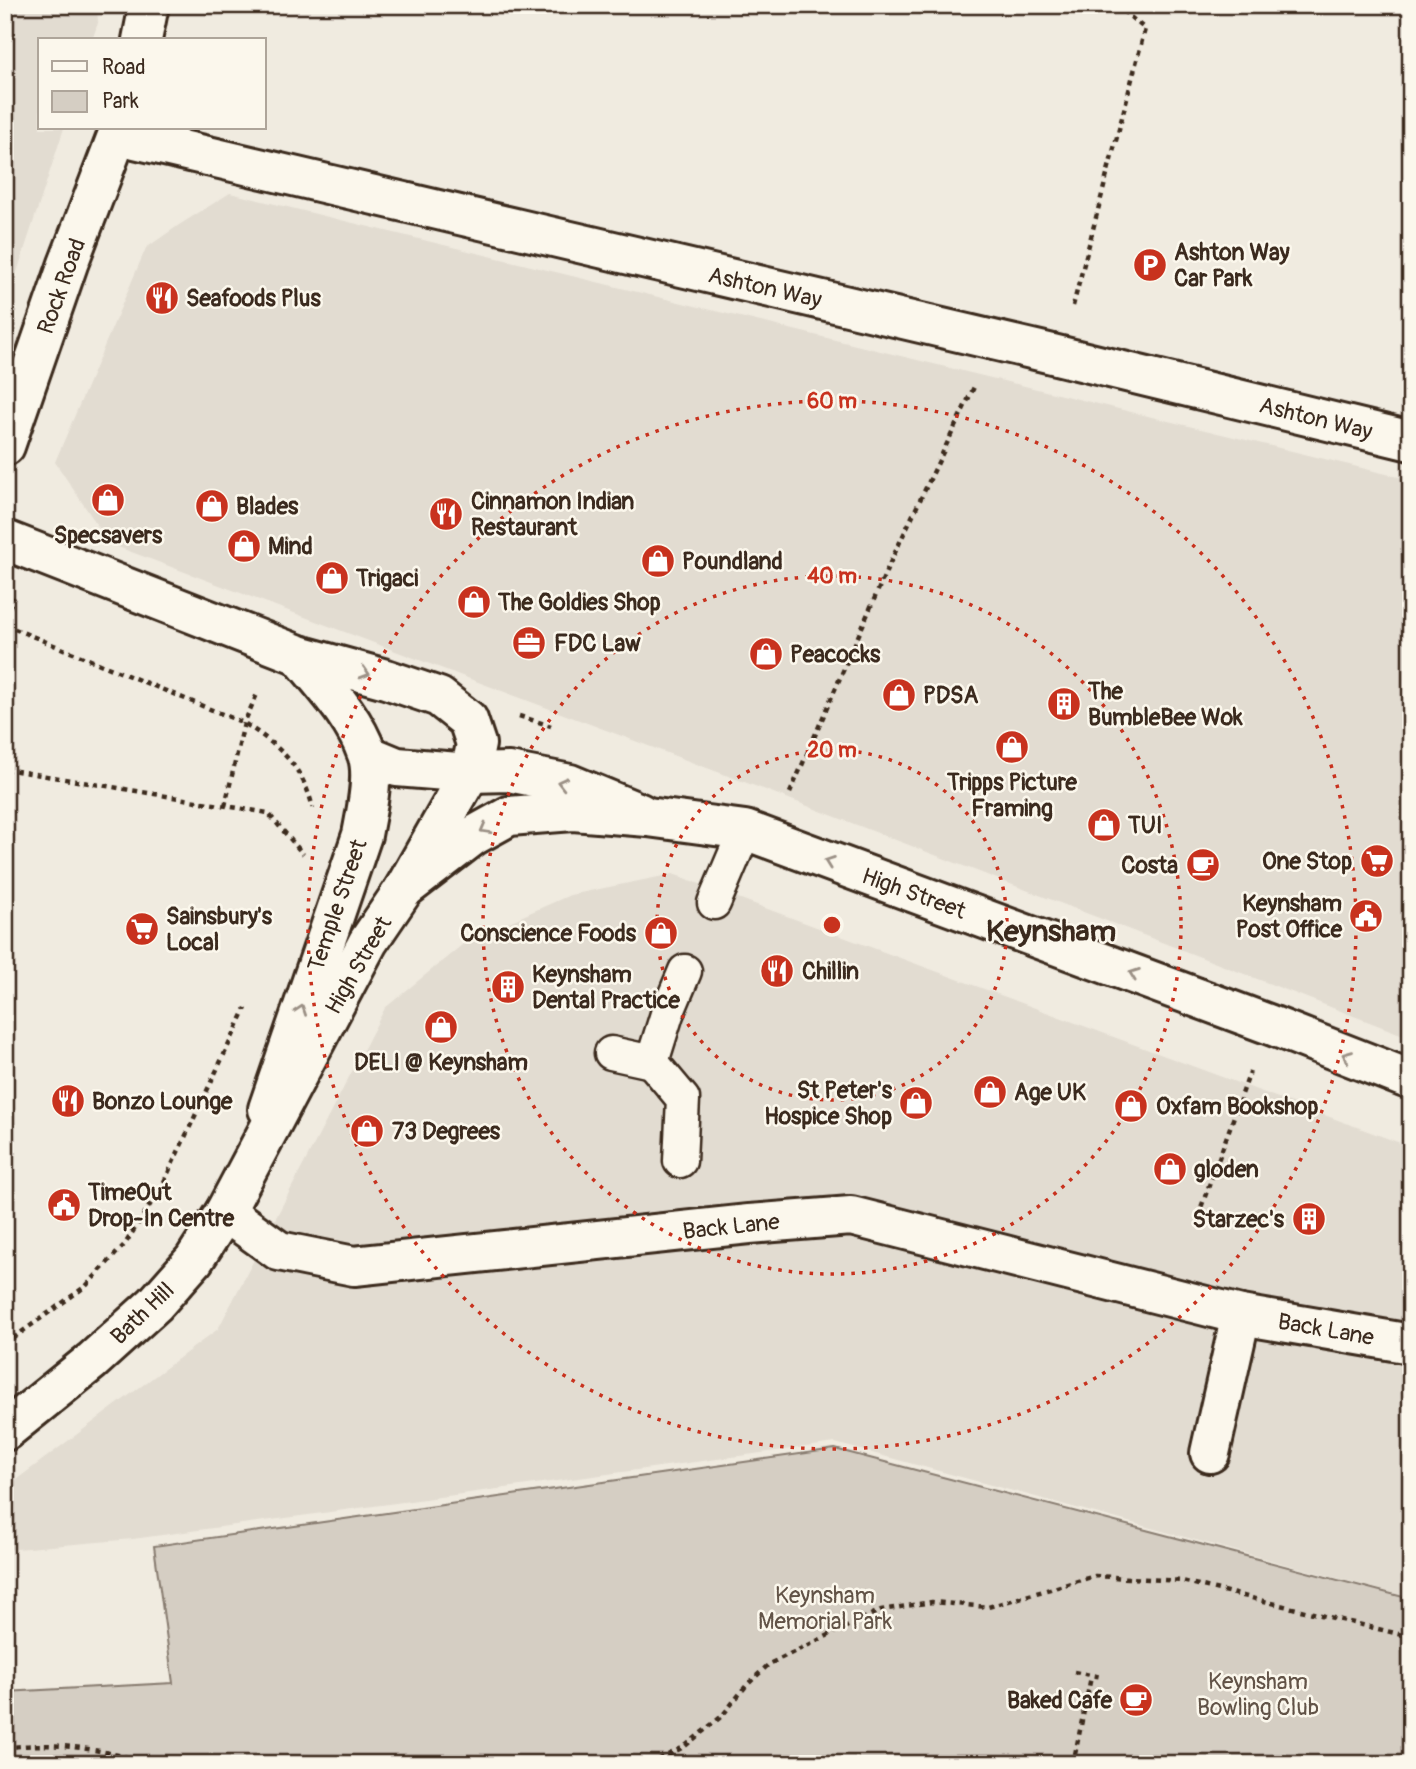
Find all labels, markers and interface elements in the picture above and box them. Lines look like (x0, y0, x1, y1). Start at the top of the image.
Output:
legend (38, 38, 266, 130)
text: Road (102, 54, 146, 81)
text: Park (102, 88, 139, 115)
street label: Rock Road (31, 234, 92, 338)
place label: Ashton Way Car Park (1174, 238, 1290, 293)
parking icon: Ashton Way Car Park (1131, 246, 1169, 284)
street label: Ashton Way (705, 260, 825, 315)
restaurant icon: Seafoods Plus (143, 279, 181, 317)
place label: Seafoods Plus (186, 284, 321, 313)
text: 60 m (807, 388, 857, 415)
street label: Ashton Way (1256, 390, 1376, 447)
shop icon: Specsavers (89, 481, 127, 519)
shop icon: Blades (193, 487, 231, 525)
place label: Cinnamon Indian Restaurant (471, 487, 634, 542)
place label: Blades (236, 492, 299, 521)
restaurant icon: Cinnamon Indian Restaurant (427, 495, 465, 533)
place label: Specsavers (54, 521, 163, 550)
shop icon: Mind (225, 527, 263, 565)
place label: Mind (268, 532, 313, 561)
shop icon: Poundland (639, 542, 677, 580)
place label: Poundland (682, 547, 783, 576)
shop icon: Trigaci (313, 559, 351, 597)
text: 40 m (807, 563, 857, 590)
place label: Trigaci (355, 564, 418, 593)
shop icon: The Goldies Shop (455, 583, 493, 621)
place label: The Goldies Shop (497, 588, 661, 617)
office icon: FDC Law (510, 624, 548, 662)
place label: FDC Law (554, 629, 641, 658)
shop icon: Peacocks (747, 635, 785, 673)
place label: Peacocks (790, 640, 881, 669)
one-way arrow (359, 665, 371, 679)
shop icon: PDSA (880, 676, 918, 714)
place label: The BumbleBee Wok (1087, 677, 1243, 732)
place label: PDSA (923, 681, 979, 710)
building icon: The BumbleBee Wok (1045, 685, 1083, 723)
shop icon: Tripps Picture Framing (993, 728, 1031, 766)
text: 20 m (807, 737, 857, 764)
place label: Tripps Picture Framing (946, 768, 1078, 823)
one-way arrow (556, 777, 568, 791)
shop icon: TUI (1085, 806, 1123, 844)
place label: TUI (1127, 811, 1162, 840)
one-way arrow (480, 821, 493, 834)
street label: Temple Street (301, 835, 374, 975)
supermarket icon: One Stop (1358, 842, 1396, 880)
cafe icon: Costa (1184, 846, 1222, 884)
place label: One Stop (1262, 847, 1352, 876)
place label: Costa (1121, 851, 1178, 880)
one-way arrow (824, 856, 836, 870)
street label: High Street (858, 861, 971, 926)
place label: Keynsham Post Office (1236, 889, 1343, 944)
public building icon: Keynsham Post Office (1347, 897, 1385, 935)
place label: Sainsbury's Local (166, 902, 273, 957)
supermarket icon: Sainsbury's Local (123, 910, 161, 948)
street label: High Street (319, 910, 399, 1020)
centre of rings (820, 913, 844, 937)
district label: Keynsham (986, 913, 1116, 950)
shop icon: Conscience Foods (642, 914, 680, 952)
place label: Conscience Foods (460, 919, 637, 948)
restaurant icon: Chillin (758, 952, 796, 990)
place label: Chillin (802, 957, 859, 986)
place label: Keynsham Dental Practice (532, 960, 680, 1015)
building icon: Keynsham Dental Practice (489, 968, 527, 1006)
one-way arrow (1129, 969, 1141, 983)
one-way arrow (293, 1004, 307, 1016)
shop icon: DELI @ Keynsham (422, 1008, 460, 1046)
place label: DELI @ Keynsham (354, 1048, 528, 1077)
one-way arrow (1341, 1050, 1353, 1064)
shop icon: Age UK (971, 1073, 1009, 1111)
place label: St Peter's Hospice Shop (764, 1076, 893, 1131)
place label: Age UK (1014, 1078, 1086, 1107)
restaurant icon: Bonzo Lounge (49, 1082, 87, 1120)
shop icon: St Peter's Hospice Shop (897, 1084, 935, 1122)
place label: Bonzo Lounge (92, 1087, 233, 1116)
shop icon: Oxfam Bookshop (1112, 1087, 1150, 1125)
place label: Oxfam Bookshop (1156, 1092, 1319, 1121)
shop icon: 73 Degrees (348, 1112, 386, 1150)
place label: 73 Degrees (392, 1117, 501, 1146)
shop icon: gloden (1151, 1150, 1189, 1188)
place label: gloden (1194, 1155, 1259, 1184)
place label: TimeOut Drop-In Centre (87, 1178, 235, 1233)
public building icon: TimeOut Drop-In Centre (45, 1186, 83, 1224)
building icon: Starzec's (1290, 1200, 1328, 1238)
place label: Starzec's (1193, 1205, 1285, 1234)
street label: Back Lane (681, 1207, 782, 1246)
street label: Bath Hill (104, 1276, 180, 1351)
street label: Back Lane (1275, 1307, 1377, 1352)
park label: Keynsham Memorial Park (758, 1581, 892, 1636)
park label: Keynsham Bowling Club (1197, 1667, 1319, 1722)
cafe icon: Baked Cafe (1117, 1681, 1155, 1719)
place label: Baked Cafe (1007, 1686, 1113, 1715)

